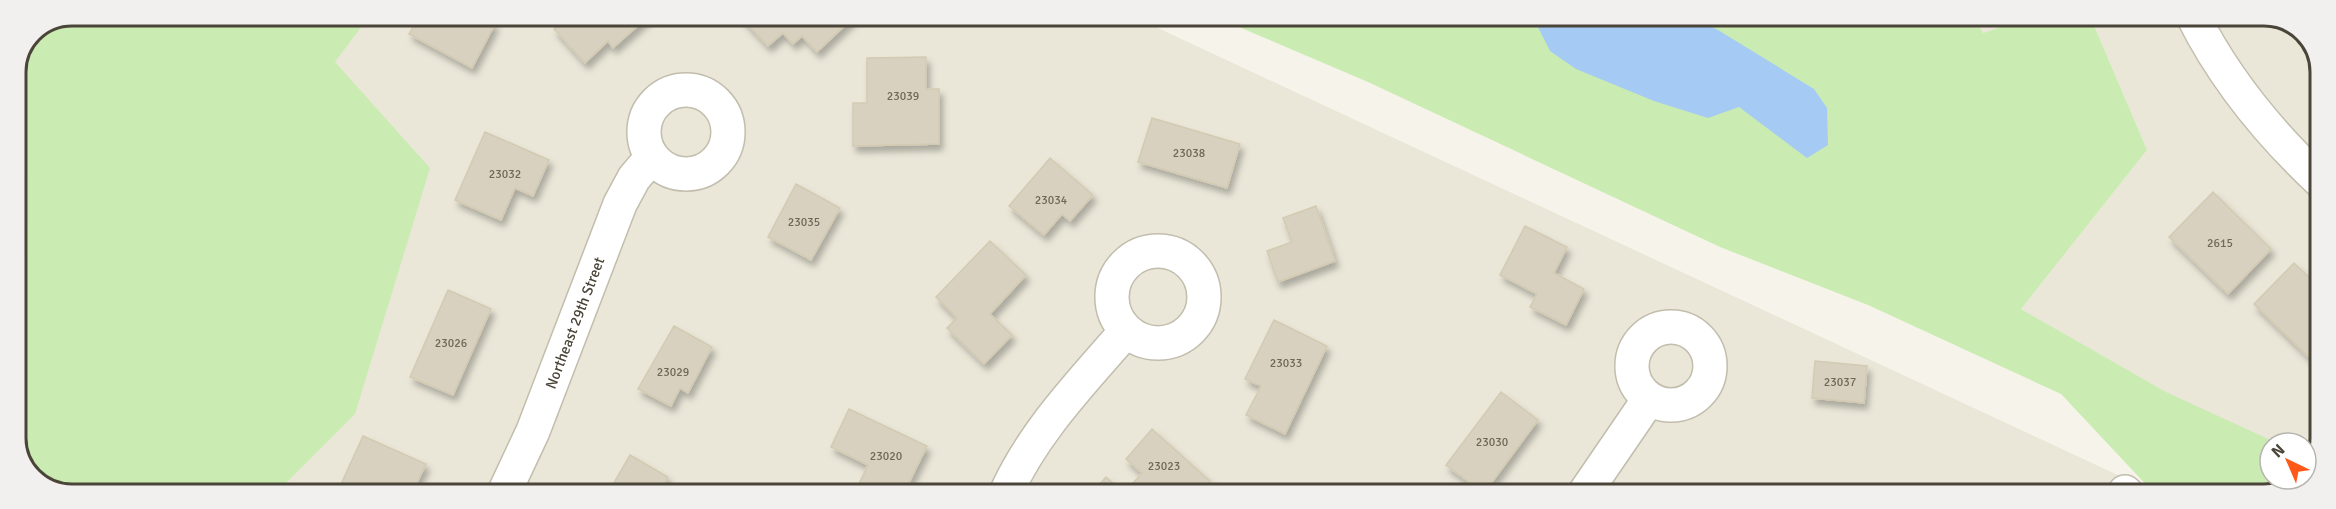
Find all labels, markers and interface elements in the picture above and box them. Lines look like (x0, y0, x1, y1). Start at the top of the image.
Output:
house number: 23039 (887, 89, 919, 104)
house number: 23038 (1173, 146, 1205, 161)
house number: 23032 (489, 167, 521, 182)
house number: 23034 (1035, 193, 1068, 208)
house number: 23035 (788, 215, 820, 230)
house number: 2615 (2207, 236, 2233, 251)
street label: Northeast 29th Street (542, 255, 608, 391)
house number: 23026 (435, 336, 467, 351)
house number: 23033 (1270, 356, 1302, 371)
house number: 23029 (657, 365, 689, 380)
house number: 23037 (1824, 375, 1856, 390)
north arrow (2258, 431, 2318, 491)
house number: 23030 (1476, 435, 1508, 450)
text: N (2267, 440, 2289, 462)
house number: 23020 (870, 449, 902, 464)
house number: 23023 (1148, 459, 1180, 474)

